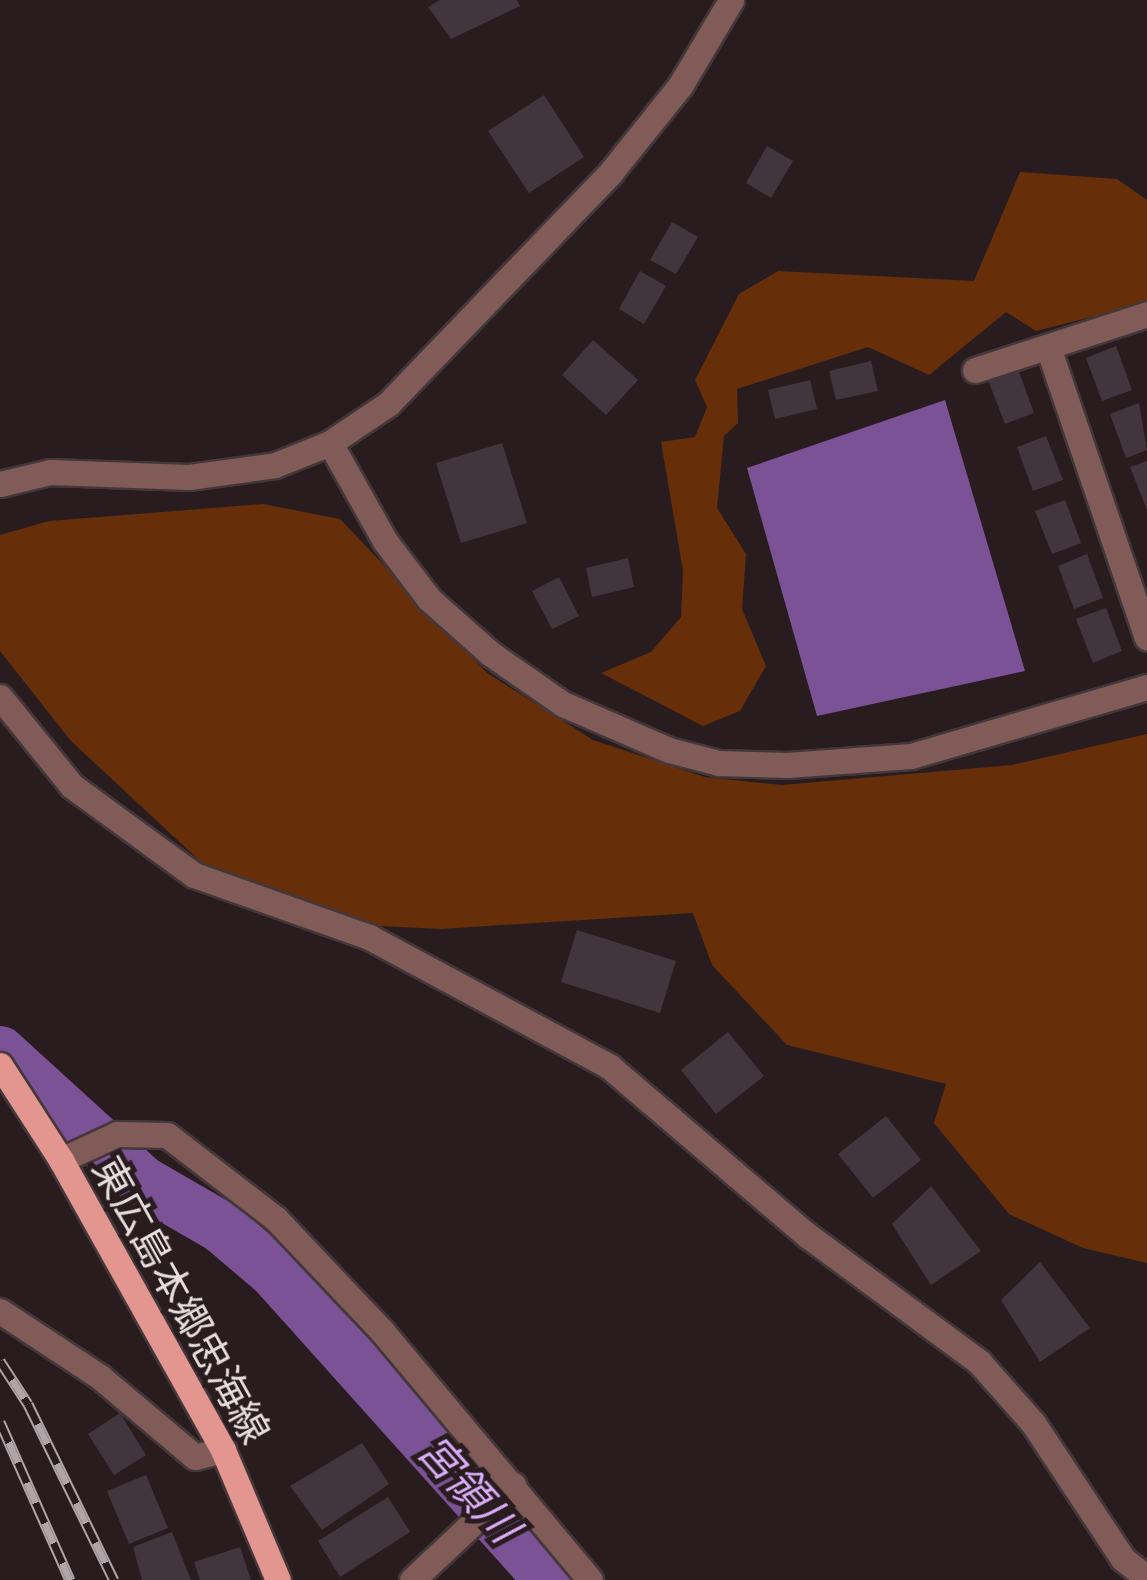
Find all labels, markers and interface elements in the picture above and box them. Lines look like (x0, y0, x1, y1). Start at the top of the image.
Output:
street label: 東広島本郷忠海線 (82, 1148, 280, 1452)
water label: 宮領川 (407, 1425, 529, 1553)

